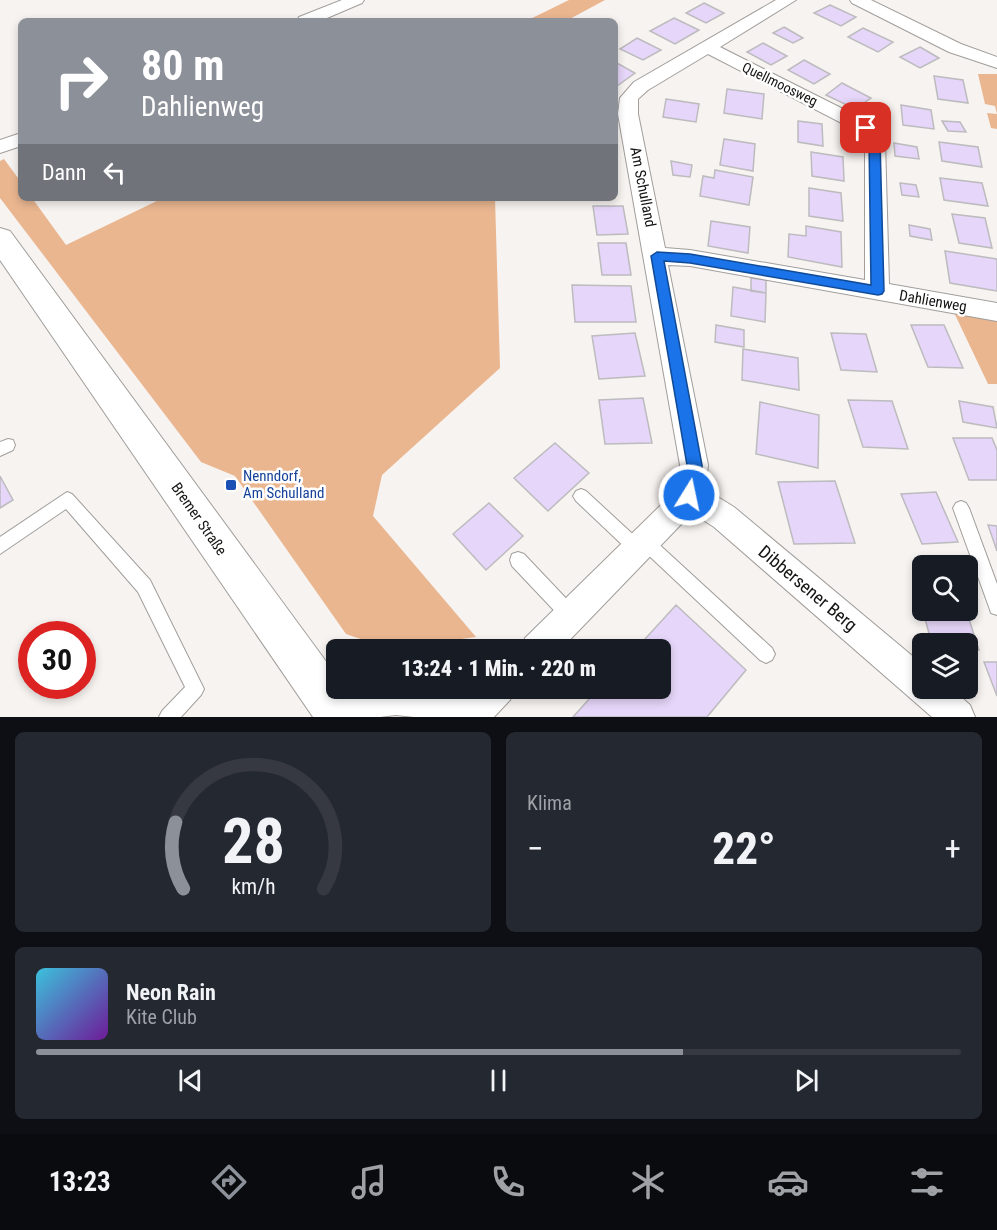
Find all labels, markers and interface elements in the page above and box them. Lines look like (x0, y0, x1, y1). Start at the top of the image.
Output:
text: 80 m (141, 41, 224, 90)
icon: right (42, 42, 120, 120)
street label: Quellmoosweg (740, 59, 820, 109)
text: Dahlienweg (141, 91, 264, 123)
pin (840, 102, 891, 153)
icon: arrive (849, 111, 882, 144)
street label: Am Schulland (626, 145, 660, 229)
icon: left (98, 156, 131, 189)
text: Dann (42, 160, 86, 185)
street label: Dahlienweg (898, 286, 968, 316)
position arrow (657, 463, 721, 527)
place label: Nenndorf, Am Schulland (243, 467, 324, 502)
marker: Nenndorf, Am Schulland (224, 478, 238, 492)
street label: Bremer Straße (167, 479, 231, 559)
street label: Dibbersener Berg (755, 541, 861, 635)
map controls (912, 555, 978, 699)
button: search (912, 555, 978, 621)
speed limit sign: 30 (18, 621, 96, 699)
button: layers (912, 633, 978, 699)
text: 13:24 · 1 Min. · 220 m (401, 656, 596, 681)
text: Klima (527, 791, 572, 815)
text: 28 (221, 805, 285, 878)
text: 22° (712, 822, 776, 875)
text: − (527, 829, 544, 868)
text: + (945, 829, 961, 868)
text: km/h (231, 874, 275, 899)
text: Neon Rain (126, 980, 216, 1005)
text: Kite Club (126, 1005, 197, 1029)
icon: previous (174, 1064, 207, 1097)
icon: pause (482, 1064, 515, 1097)
icon: next (790, 1064, 823, 1097)
icon: directions (208, 1161, 250, 1203)
icon: music (348, 1161, 390, 1203)
icon: phone (487, 1161, 529, 1203)
icon: climate (627, 1161, 669, 1203)
icon: car (767, 1161, 809, 1203)
icon: filters (906, 1161, 948, 1203)
text: 13:23 (49, 1166, 111, 1198)

